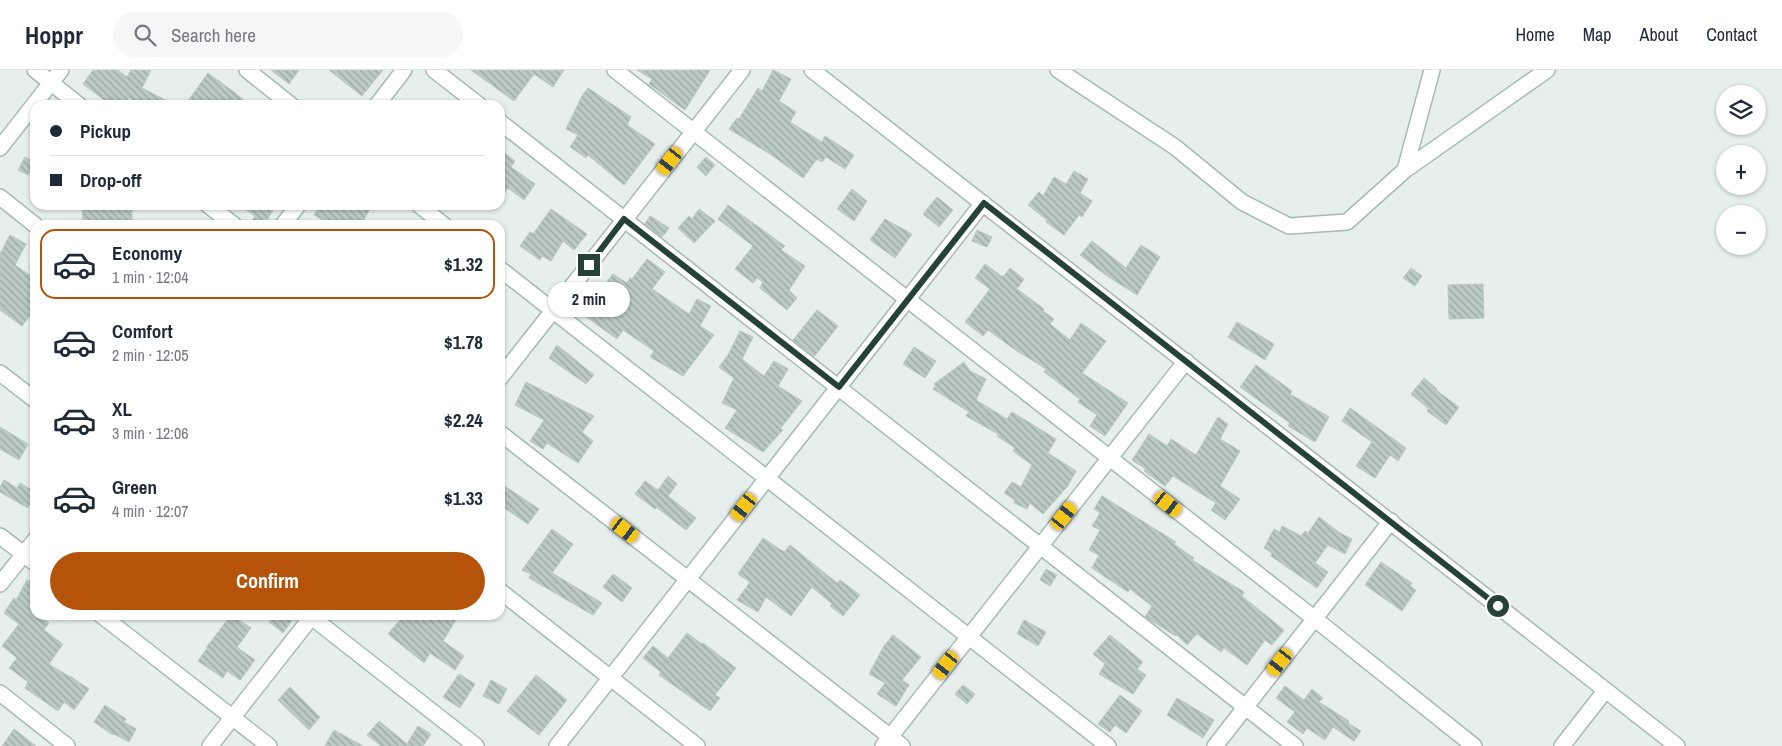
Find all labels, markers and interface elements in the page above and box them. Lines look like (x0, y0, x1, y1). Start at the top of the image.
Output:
search box (113, 12, 463, 57)
text: Hoppr (25, 19, 83, 51)
icon: search (131, 21, 159, 49)
text: Search here (171, 22, 256, 48)
text: Home (1515, 22, 1555, 47)
text: Map (1583, 22, 1612, 47)
text: About (1640, 22, 1678, 47)
text: Contact (1706, 22, 1757, 47)
map controls (1716, 85, 1766, 255)
button: layers (1716, 85, 1766, 135)
text: Pickup (80, 118, 131, 144)
car (654, 145, 685, 177)
button: + (1716, 145, 1766, 195)
text: Drop-off (80, 167, 141, 193)
button: − (1716, 205, 1766, 255)
text: Economy (112, 240, 182, 266)
icon: car (52, 242, 97, 287)
text: $1.32 (444, 251, 483, 277)
route end (578, 254, 600, 276)
text: 1 min · 12:04 (112, 266, 189, 288)
callout: 2 min (548, 282, 630, 318)
text: 2 min (572, 288, 606, 310)
text: Comfort (112, 318, 173, 344)
icon: car (52, 320, 97, 365)
text: $1.78 (444, 329, 483, 355)
text: 2 min · 12:05 (112, 344, 189, 366)
text: XL (112, 396, 132, 422)
icon: car (52, 398, 97, 443)
text: $2.24 (444, 407, 483, 433)
text: 3 min · 12:06 (112, 422, 189, 444)
text: Green (112, 474, 157, 500)
icon: car (52, 476, 97, 521)
text: $1.33 (444, 485, 483, 511)
car (1151, 489, 1184, 519)
car (728, 491, 759, 523)
text: 4 min · 12:07 (112, 500, 189, 522)
car (1048, 500, 1079, 532)
car (608, 515, 641, 545)
button: Confirm (50, 552, 485, 610)
route start (1487, 595, 1509, 617)
car (1264, 646, 1295, 678)
car (930, 649, 961, 681)

